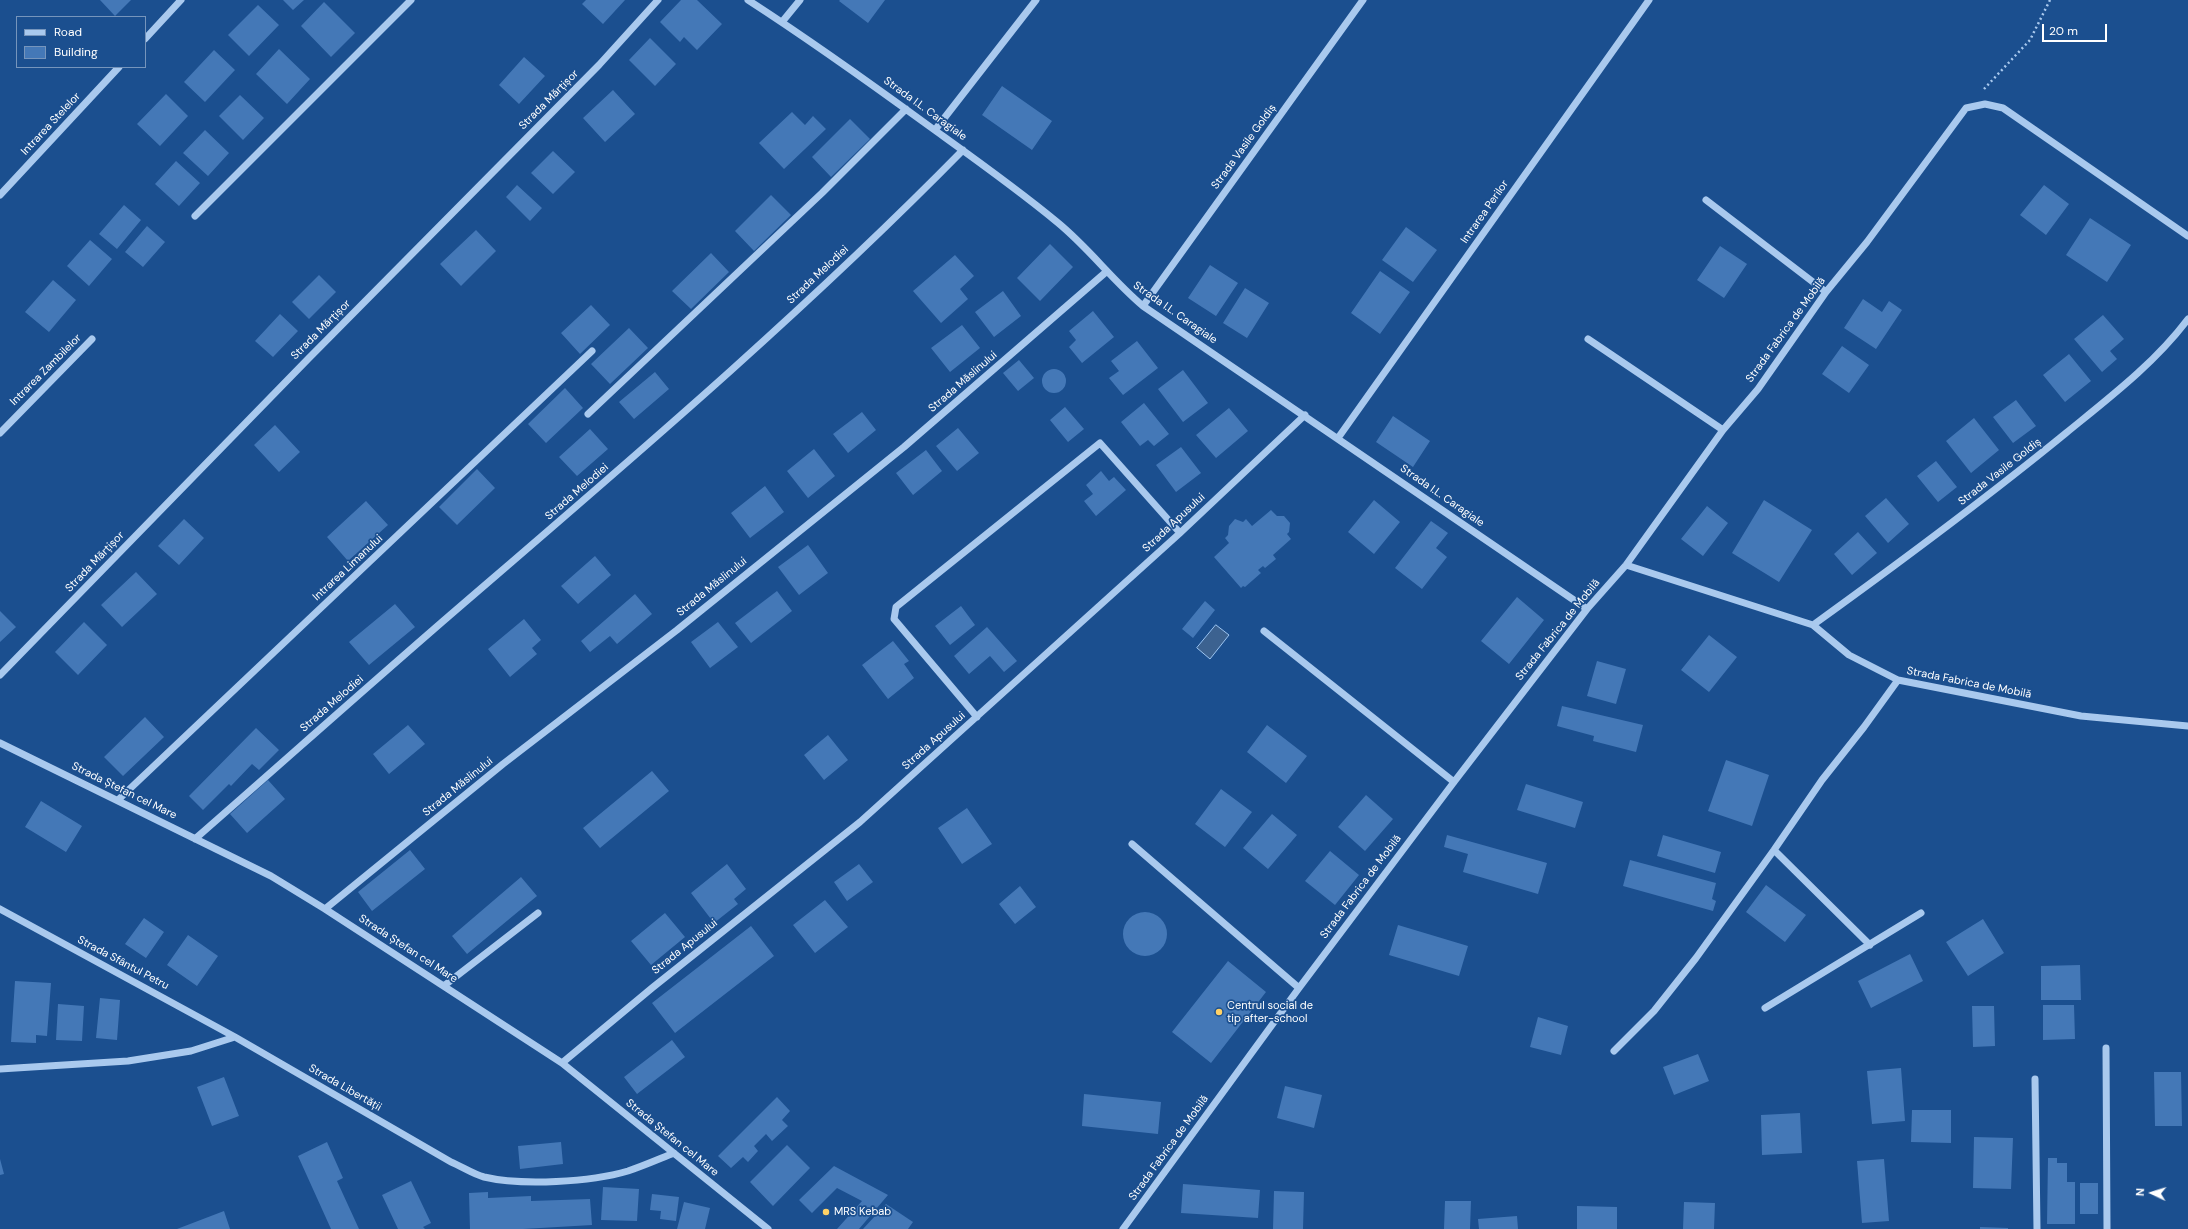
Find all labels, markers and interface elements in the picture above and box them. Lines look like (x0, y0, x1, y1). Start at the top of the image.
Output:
legend (16, 16, 146, 68)
scale bar (2044, 16, 2109, 42)
text: 20 m (2049, 23, 2078, 39)
text: Road (54, 24, 82, 40)
text: Building (54, 44, 98, 60)
street label: Strada Mărțișor (516, 67, 582, 133)
street label: Strada I.L. Caragiale (881, 74, 969, 144)
street label: Intrarea Stelelor (19, 90, 83, 158)
street label: Strada Vasile Goldiș (1209, 102, 1279, 192)
street label: Intrarea Perilor (1458, 178, 1512, 246)
street label: Strada Melodiei (784, 243, 852, 307)
street label: Strada Fabrica de Mobilă (1743, 275, 1829, 385)
street label: Strada I.L. Caragiale (1130, 279, 1220, 347)
street label: Strada Mărțișor (288, 297, 354, 363)
street label: Intrarea Zambilelor (8, 332, 84, 408)
street label: Strada Măslinului (926, 349, 1000, 415)
street label: Strada Vasile Goldiș (1956, 436, 2044, 508)
street label: Strada Melodiei (543, 461, 611, 523)
street label: Strada I.L. Caragiale (1397, 462, 1487, 530)
street label: Strada Apusului (1140, 491, 1208, 555)
street label: Strada Mărțișor (63, 529, 127, 595)
street label: Intrarea Limanului (310, 532, 386, 604)
street label: Strada Măslinului (674, 555, 750, 619)
street label: Strada Fabrica de Mobilă (1513, 577, 1603, 683)
street label: Strada Fabrica de Mobilă (1906, 664, 2032, 702)
street label: Strada Melodiei (298, 673, 366, 735)
street label: Strada Apusului (900, 709, 968, 773)
street label: Strada Măslinului (420, 755, 496, 819)
street label: Strada Ștefan cel Mare (69, 760, 179, 822)
street label: Strada Fabrica de Mobilă (1318, 832, 1404, 942)
street label: Strada Ștefan cel Mare (356, 912, 460, 986)
street label: Strada Apusului (650, 917, 720, 977)
street label: Strada Sfântul Petru (75, 933, 171, 993)
place label: Centrul social de tip after-school (1227, 999, 1313, 1025)
marker: Centrul social de tip after-school (1214, 1007, 1224, 1017)
street label: Strada Libertății (306, 1062, 384, 1114)
street label: Strada Fabrica de Mobilă (1126, 1093, 1212, 1203)
street label: Strada Ștefan cel Mare (623, 1097, 721, 1179)
north arrow (2132, 1173, 2172, 1213)
text: N (2133, 1188, 2147, 1197)
place label: MRS Kebab (834, 1205, 891, 1219)
marker: MRS Kebab (821, 1207, 831, 1217)

